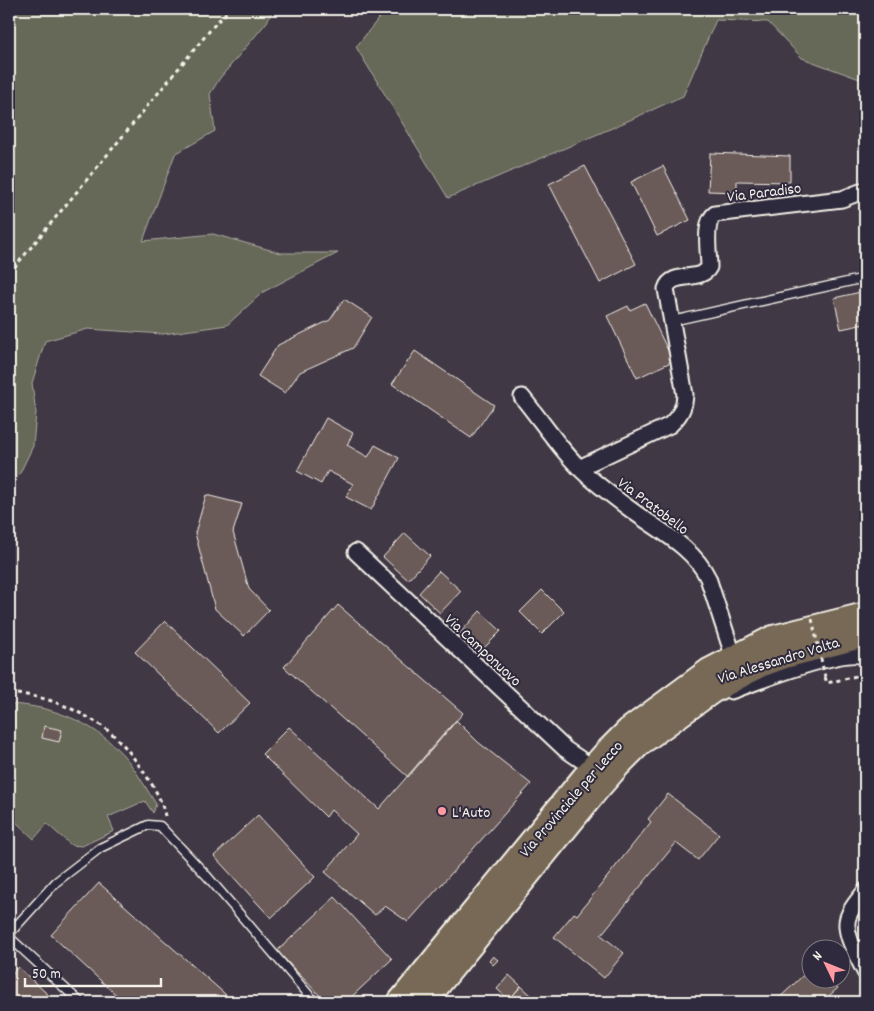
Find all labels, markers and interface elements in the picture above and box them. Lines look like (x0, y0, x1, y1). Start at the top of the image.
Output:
street label: Via Paradiso (726, 178, 803, 209)
street label: Via Pratobello (612, 472, 693, 542)
street label: Via Camponuovo (439, 609, 526, 693)
street label: Via Alessandro Volta (715, 632, 843, 691)
street label: Via Provinciale per Lecco (515, 736, 629, 863)
place label: L'Auto (452, 802, 490, 825)
marker: L'Auto (436, 805, 448, 817)
north arrow (802, 938, 852, 988)
text: N (808, 947, 828, 966)
scale bar (25, 956, 161, 988)
text: 50 m (32, 964, 61, 986)

